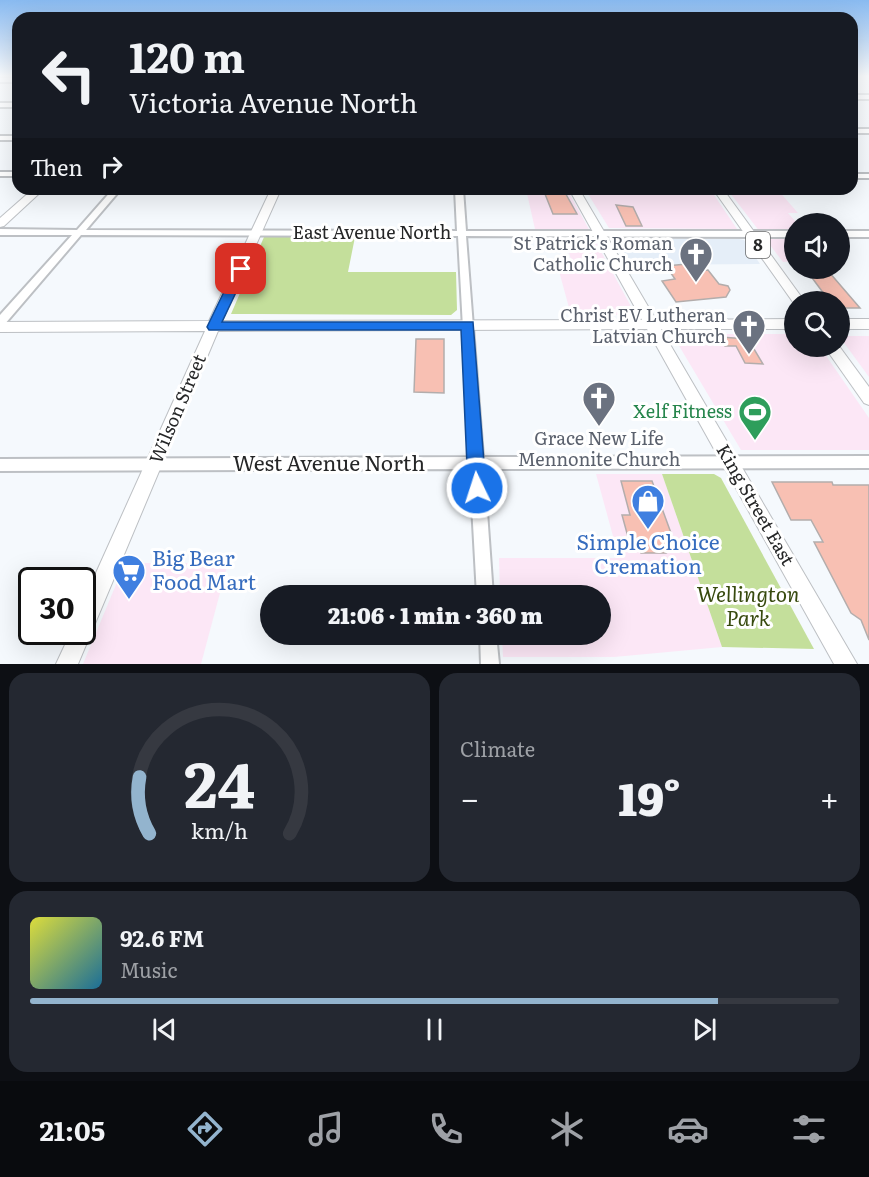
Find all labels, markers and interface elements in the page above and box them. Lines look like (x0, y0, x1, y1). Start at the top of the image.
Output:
text: 120 m (129, 24, 245, 86)
icon: left (30, 36, 108, 114)
text: Victoria Avenue North (129, 81, 418, 121)
text: Then (30, 150, 83, 183)
icon: right (95, 150, 128, 183)
map controls (784, 213, 850, 357)
button: sound (784, 213, 850, 279)
street label: East Avenue North (293, 218, 451, 245)
place label: St Patrick's Roman Catholic Church (513, 229, 673, 277)
road number: 8 (746, 232, 770, 258)
church icon: St Patrick's Roman Catholic Church (678, 236, 714, 283)
pin (215, 243, 266, 294)
icon: arrive (224, 252, 257, 285)
button: search (784, 291, 850, 357)
place label: Christ EV Lutheran Latvian Church (560, 301, 726, 349)
church icon: Christ EV Lutheran Latvian Church (731, 308, 767, 355)
street label: Wilson Street (141, 349, 212, 467)
church icon: Grace New Life Mennonite Church (581, 380, 617, 427)
sports icon: Xelf Fitness (737, 394, 773, 441)
place label: Xelf Fitness (633, 397, 732, 424)
place label: Grace New Life Mennonite Church (518, 424, 680, 472)
street label: King Street East (710, 438, 802, 571)
street label: West Avenue North (233, 446, 425, 477)
position arrow (445, 456, 509, 520)
shop icon: Simple Choice Cremation (630, 483, 666, 530)
place label: Simple Choice Cremation (576, 525, 720, 580)
place label: Big Bear Food Mart (152, 541, 256, 596)
supermarket icon: Big Bear Food Mart (111, 553, 147, 600)
speed limit sign: 30 (18, 567, 96, 645)
park label: Wellington Park (697, 577, 800, 632)
text: 21:06 · 1 min · 360 m (328, 598, 543, 631)
text: Climate (460, 733, 535, 763)
text: 24 (184, 735, 255, 827)
text: 19° (618, 763, 681, 830)
text: − (460, 772, 479, 821)
text: + (820, 772, 839, 821)
text: km/h (191, 815, 248, 847)
text: 92.6 FM (120, 921, 204, 954)
text: Music (120, 954, 177, 984)
icon: previous (148, 1013, 181, 1046)
icon: pause (418, 1013, 451, 1046)
icon: next (688, 1013, 721, 1046)
icon: directions (184, 1108, 226, 1150)
icon: music (305, 1108, 347, 1150)
icon: phone (425, 1108, 467, 1150)
icon: climate (546, 1108, 588, 1150)
icon: car (667, 1108, 709, 1150)
icon: filters (788, 1108, 830, 1150)
text: 21:05 (39, 1109, 105, 1149)

